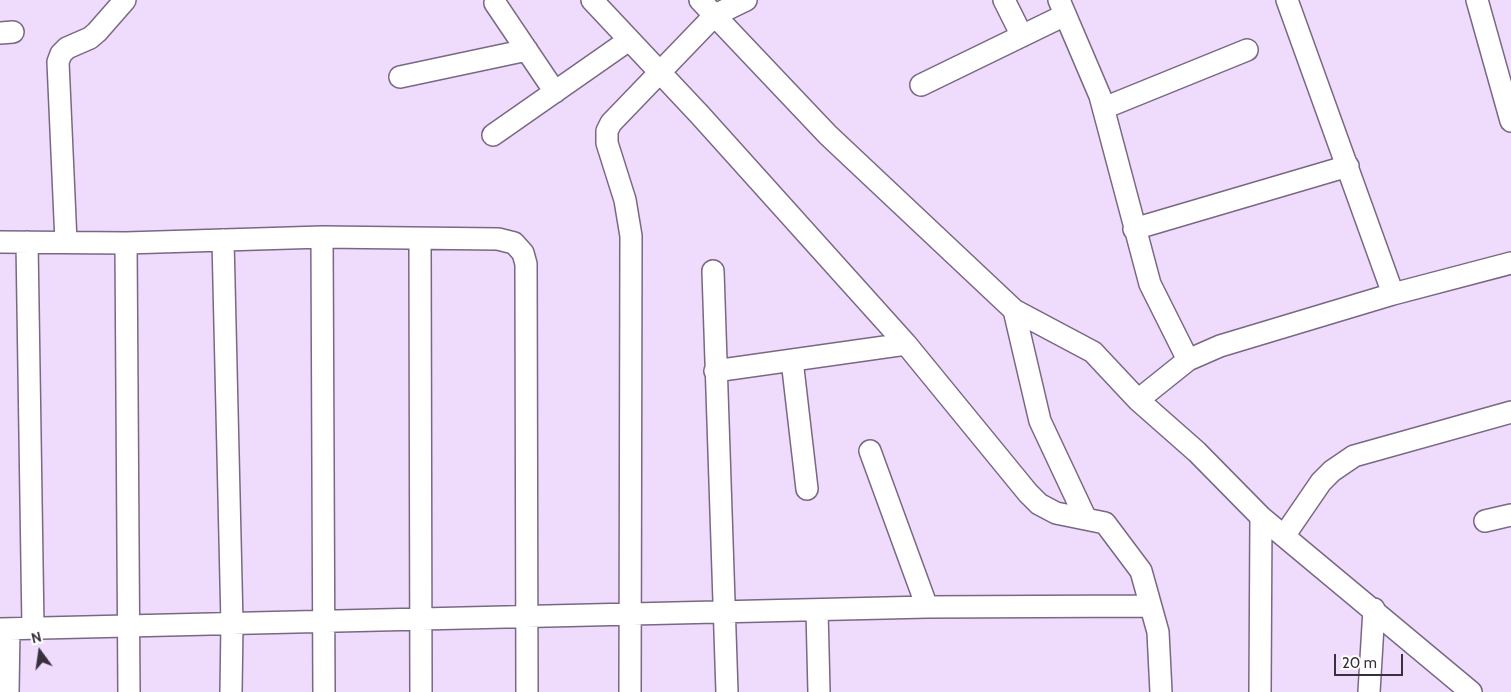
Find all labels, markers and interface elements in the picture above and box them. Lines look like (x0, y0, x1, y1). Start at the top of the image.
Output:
north arrow (15, 627, 65, 677)
text: N (29, 628, 43, 647)
scale bar (1336, 644, 1405, 676)
text: 20 m (1342, 654, 1377, 672)

